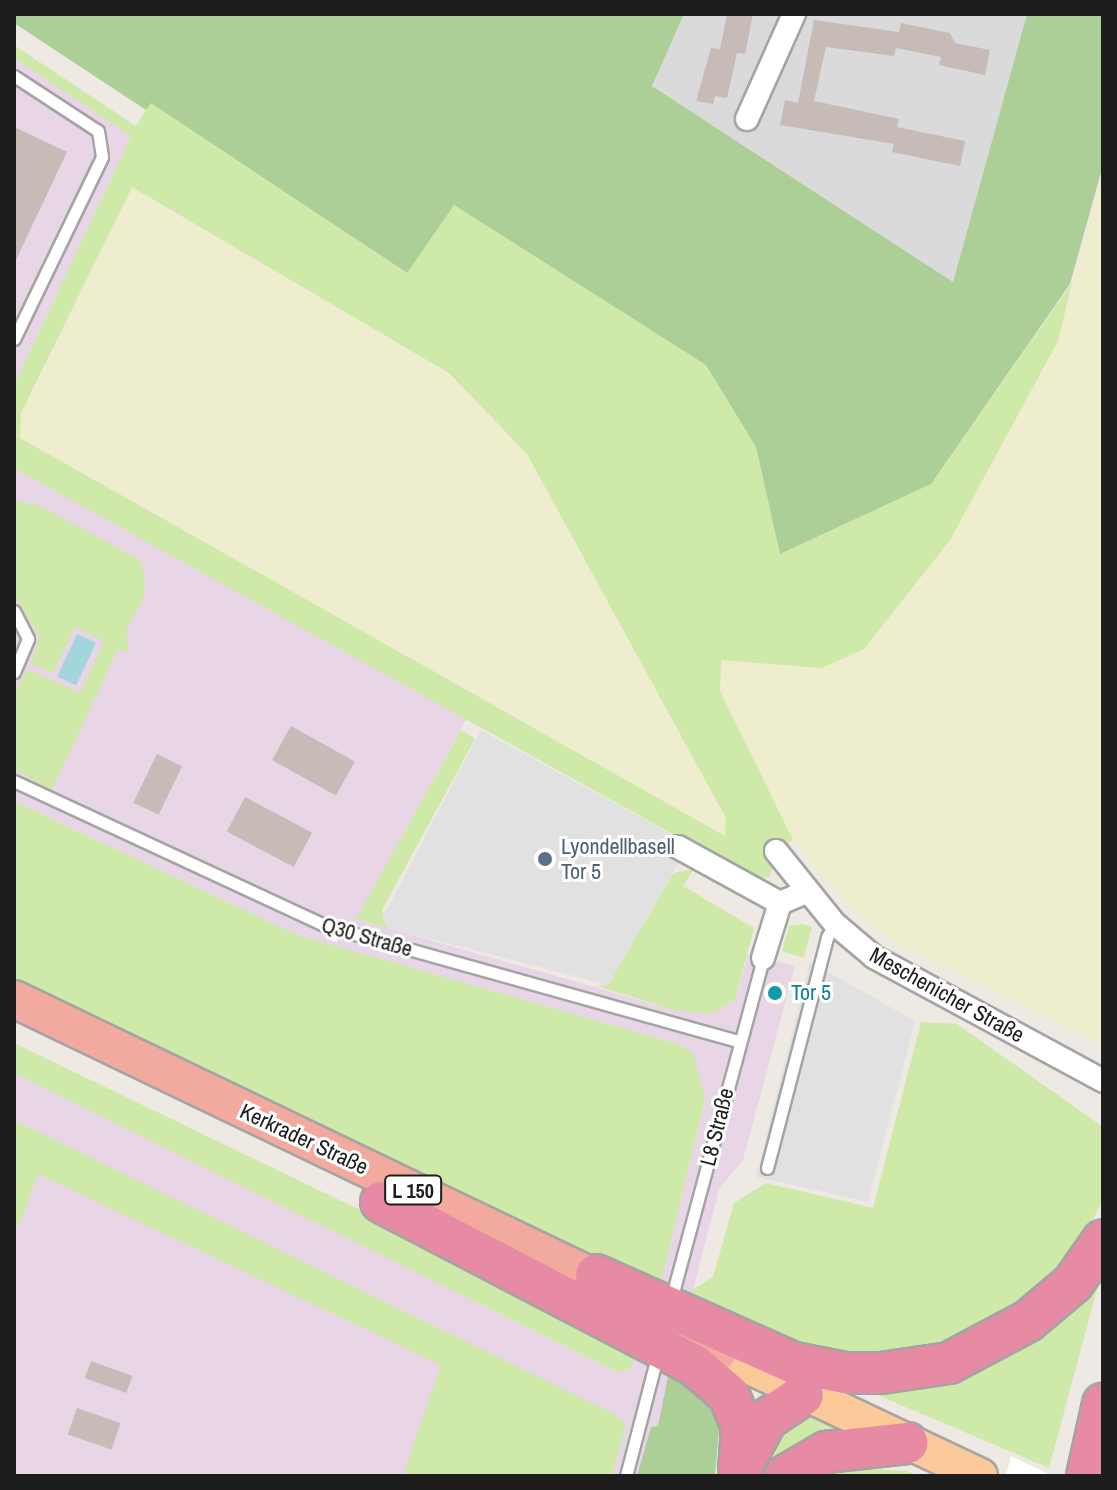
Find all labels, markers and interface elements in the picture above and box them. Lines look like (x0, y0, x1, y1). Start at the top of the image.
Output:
place label: Lyondellbasell Tor 5 (561, 833, 675, 884)
marker: Lyondellbasell Tor 5 (536, 850, 554, 868)
street label: Q30 Straße (319, 911, 415, 963)
street label: Meschenicher Straße (865, 942, 1029, 1048)
place label: Tor 5 (791, 980, 831, 1006)
marker: Tor 5 (766, 984, 784, 1002)
street label: L8 Straße (695, 1085, 739, 1169)
street label: Kerkrader Straße (236, 1098, 372, 1180)
road number: L 150 (383, 1174, 443, 1206)

